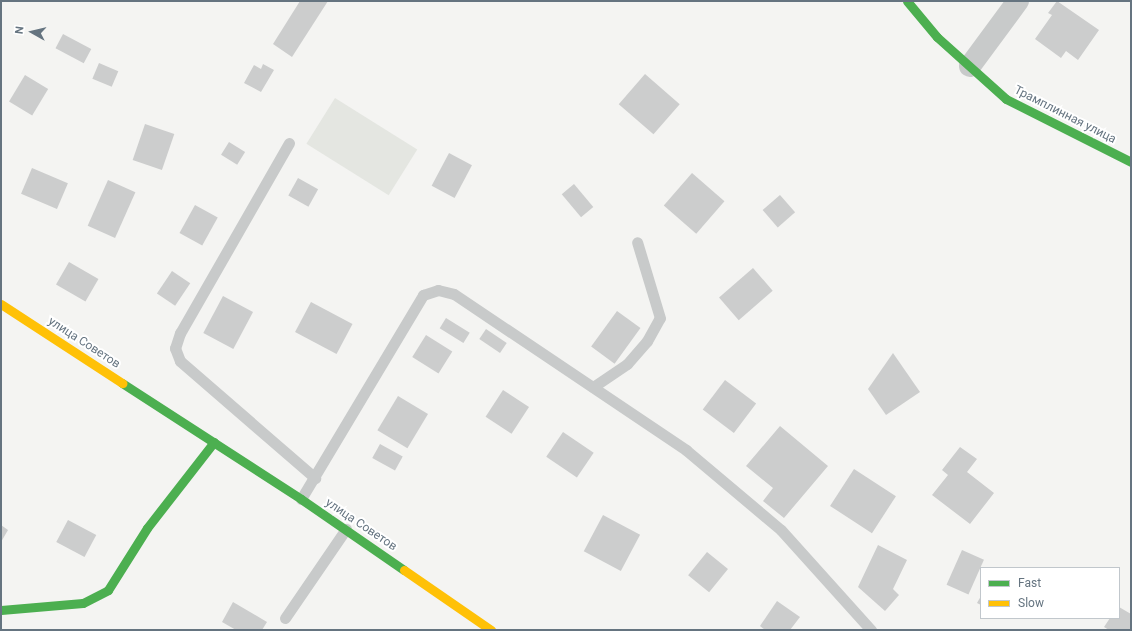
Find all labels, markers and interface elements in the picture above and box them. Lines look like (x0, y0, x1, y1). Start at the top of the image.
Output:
north arrow (12, 12, 52, 52)
text: N (13, 26, 27, 35)
street label: Трамплинная улица (1012, 83, 1118, 147)
street label: улица Советов (45, 314, 123, 372)
street label: улица Советов (323, 496, 399, 554)
legend (980, 567, 1120, 619)
text: Fast (1018, 576, 1041, 590)
text: Slow (1018, 596, 1044, 610)

